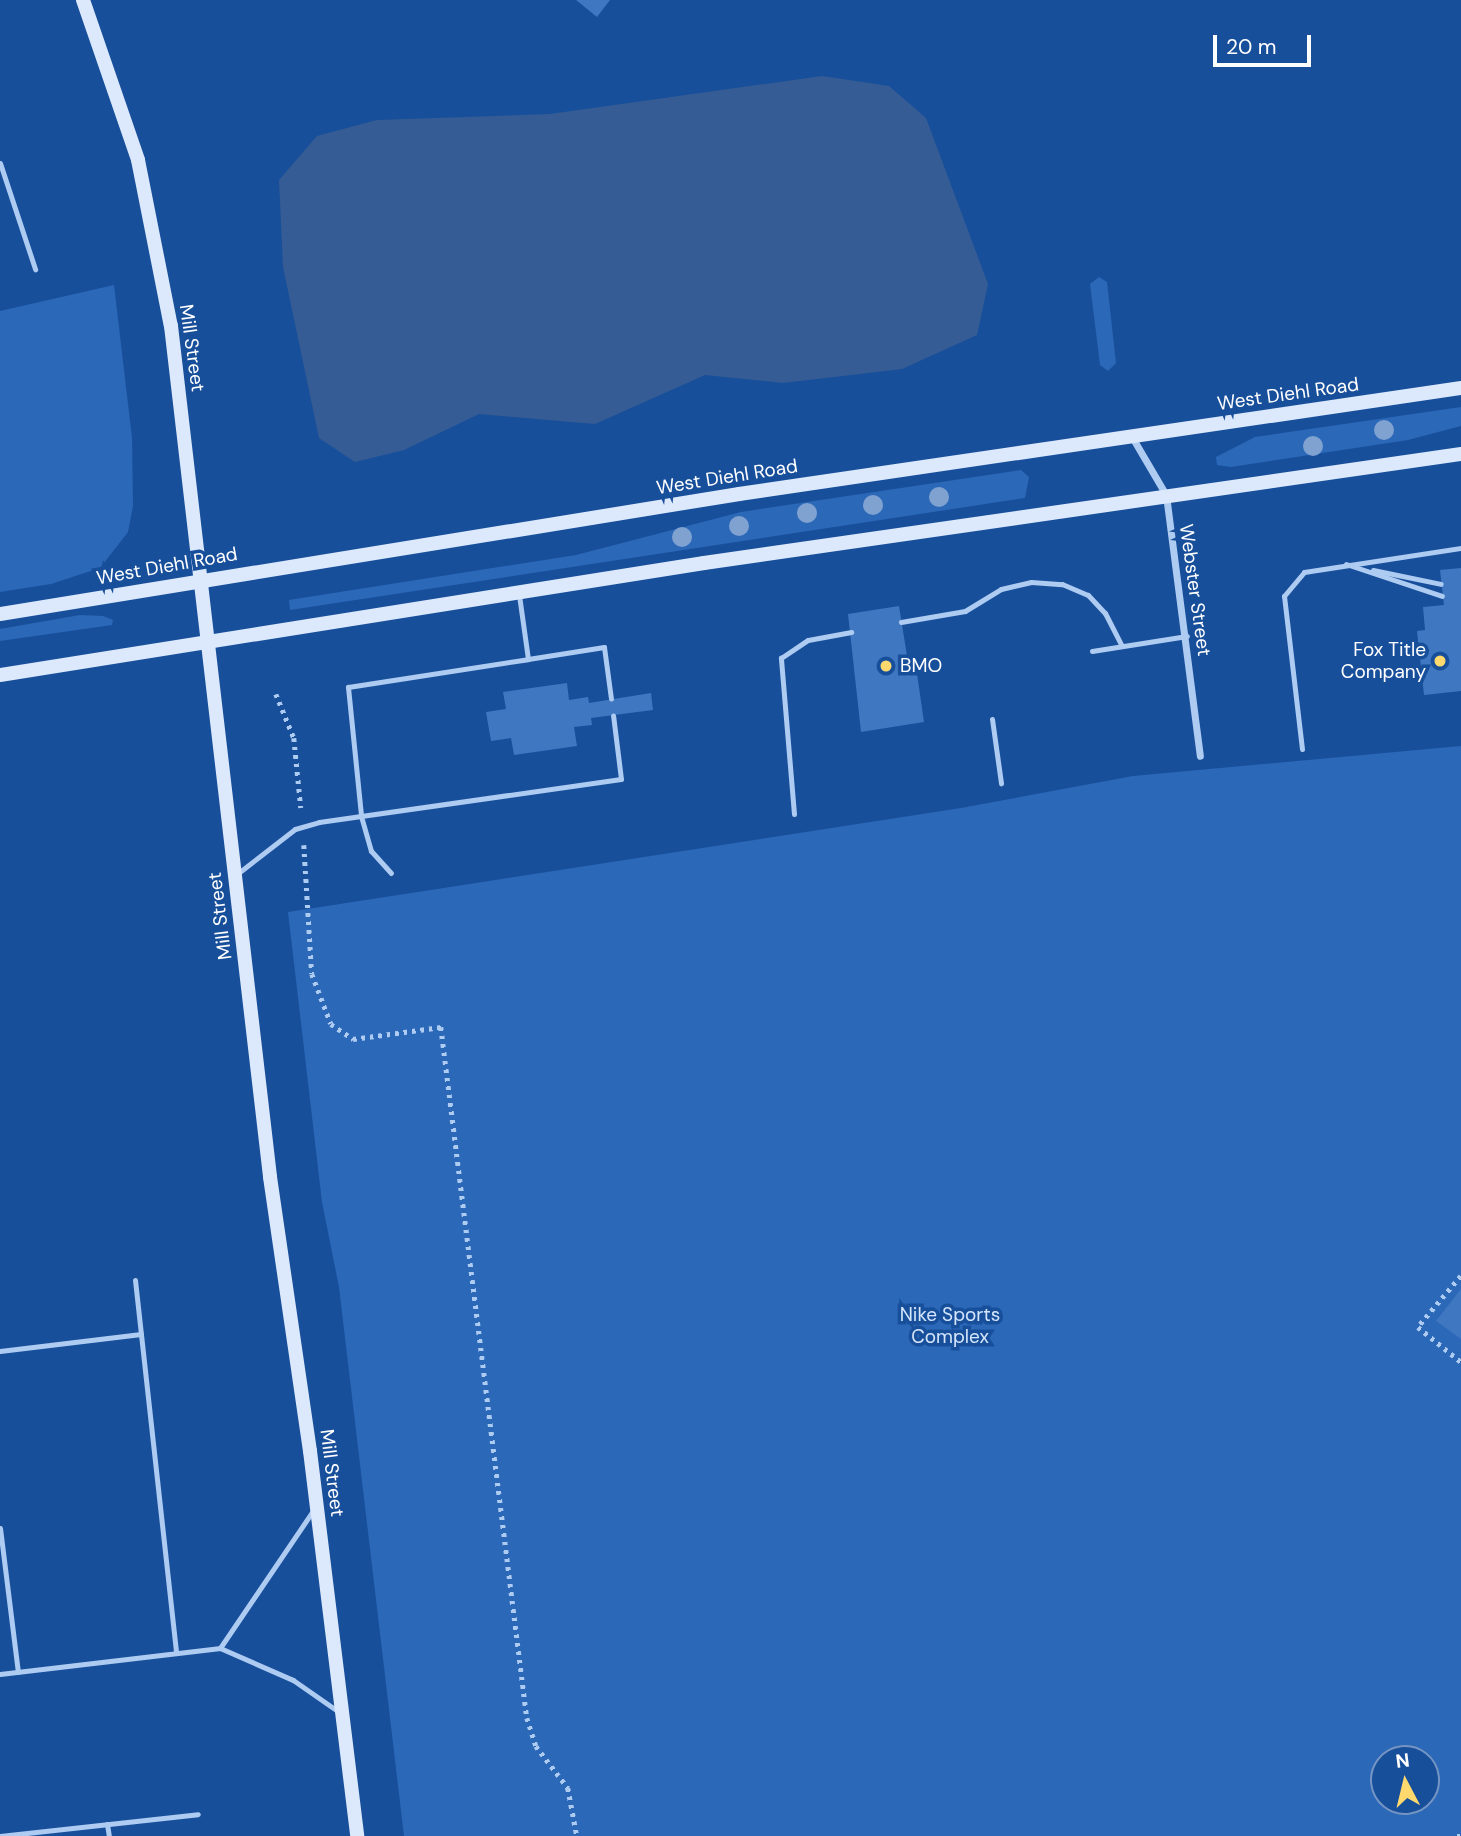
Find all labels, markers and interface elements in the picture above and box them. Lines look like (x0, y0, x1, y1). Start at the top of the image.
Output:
scale bar (1216, 21, 1314, 65)
text: 20 m (1226, 33, 1277, 61)
street label: Mill Street (175, 303, 209, 393)
street label: West Diehl Road (1216, 373, 1360, 415)
street label: West Diehl Road (655, 455, 799, 499)
street label: Webster Street (1174, 522, 1216, 658)
street label: West Diehl Road (95, 542, 239, 590)
place label: Fox Title Company (1341, 639, 1426, 683)
marker: Fox Title Company (1432, 653, 1448, 669)
place label: BMO (900, 655, 942, 677)
marker: BMO (878, 658, 894, 674)
street label: Mill Street (203, 871, 237, 961)
park label: Nike Sports Complex (900, 1304, 1000, 1348)
street label: Mill Street (315, 1428, 349, 1518)
north arrow (1370, 1745, 1440, 1815)
text: N (1394, 1747, 1411, 1774)

